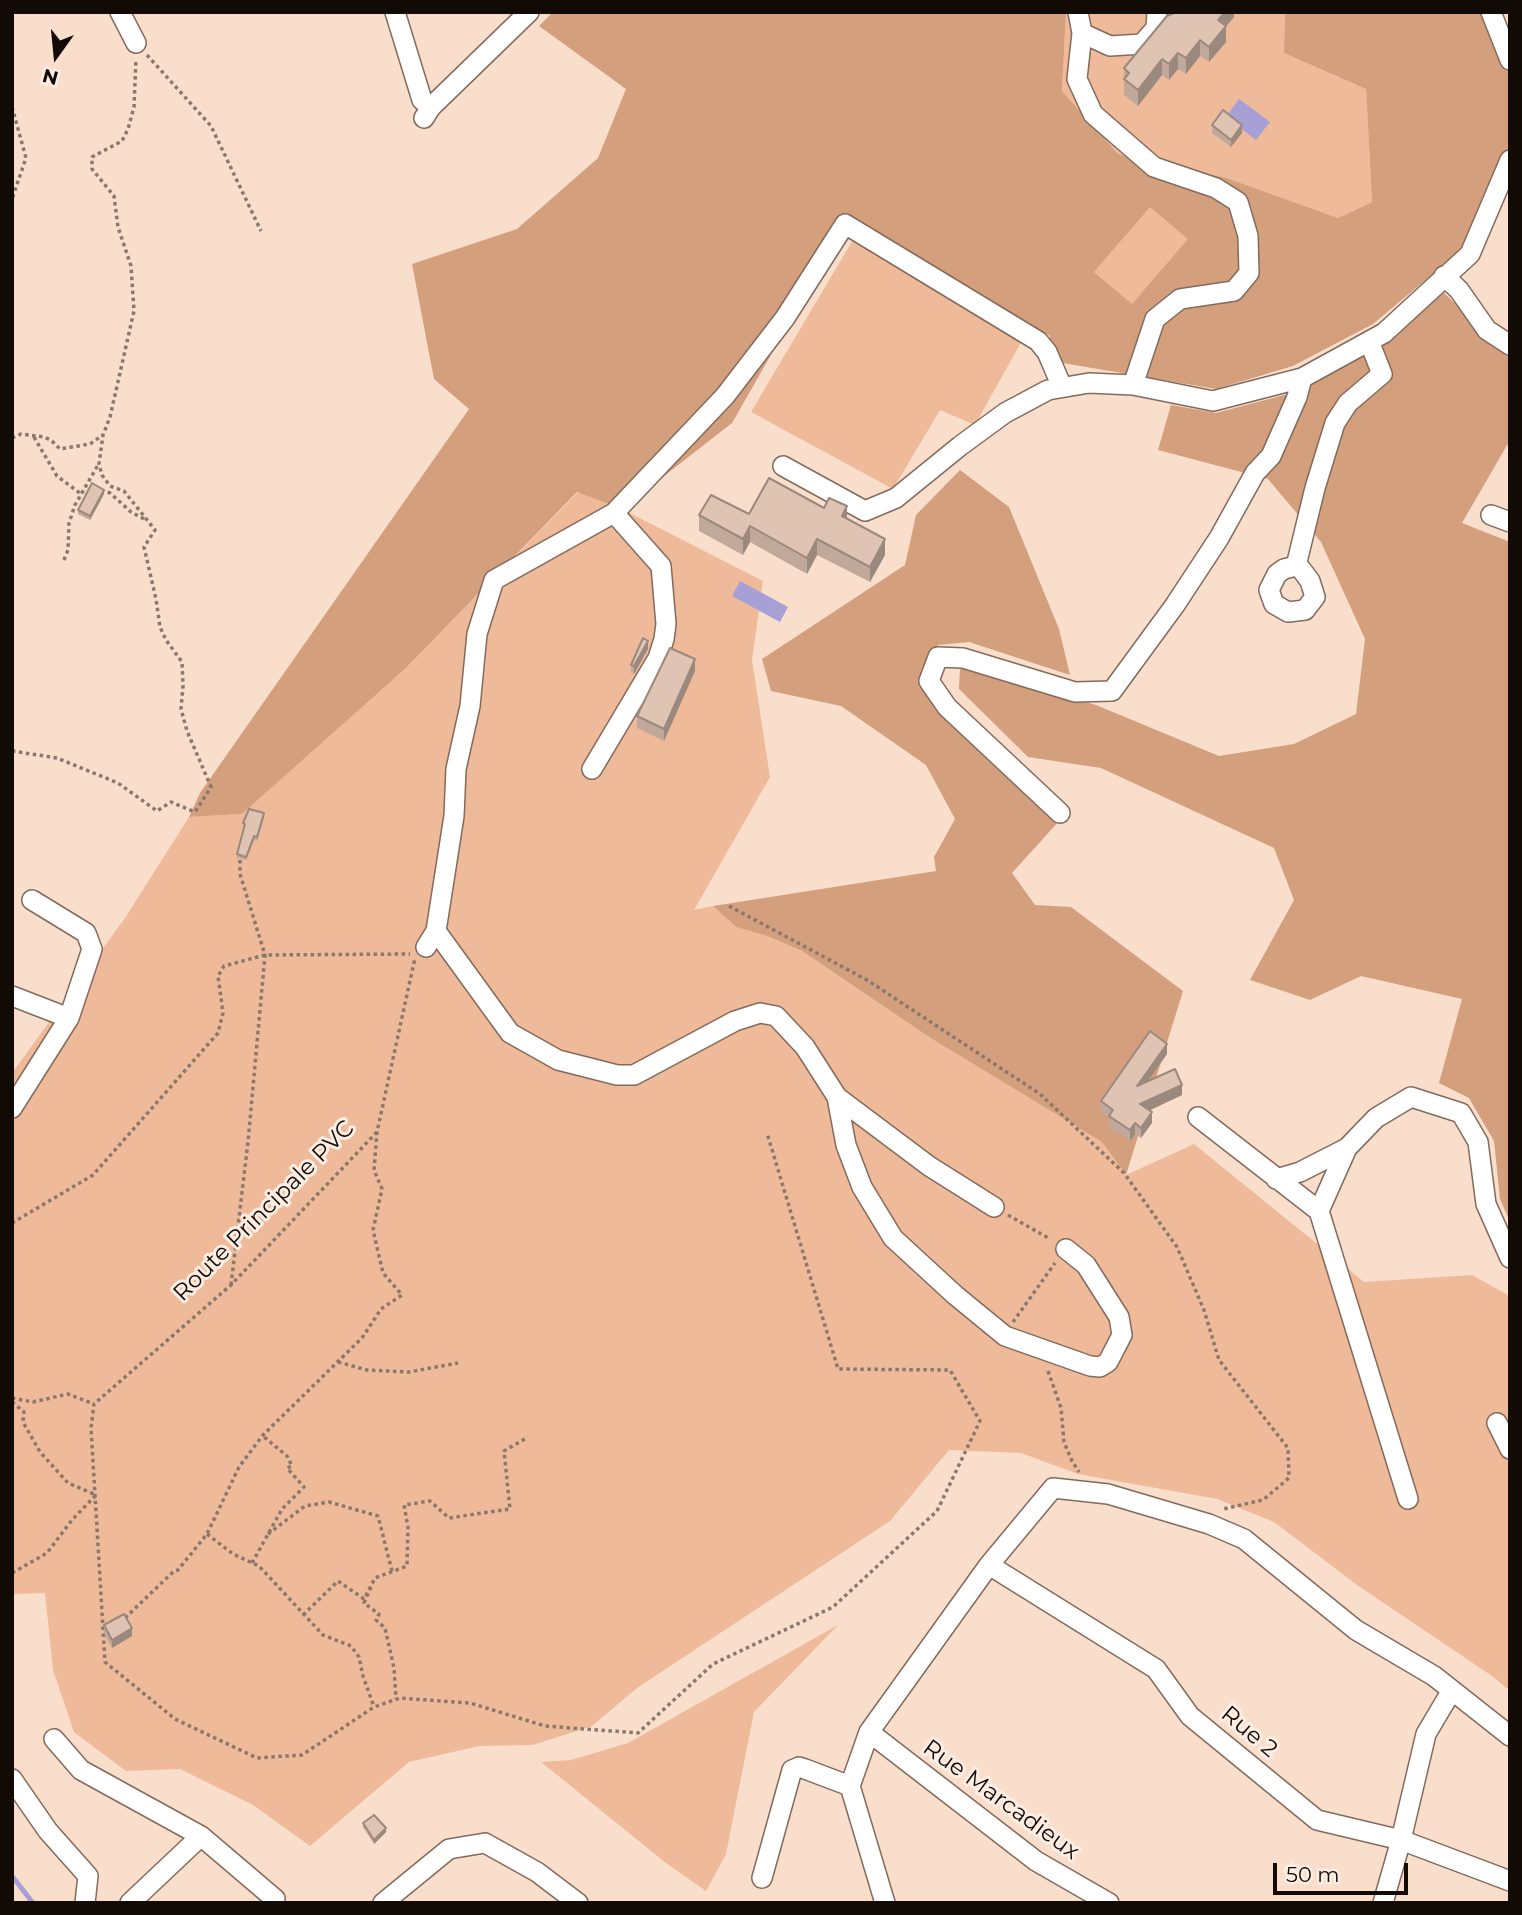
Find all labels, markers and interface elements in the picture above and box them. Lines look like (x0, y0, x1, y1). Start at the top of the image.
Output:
north arrow (21, 21, 91, 91)
text: N (40, 64, 61, 90)
street label: Route Principale PVC (168, 1115, 360, 1307)
street label: Rue 2 (1215, 1701, 1283, 1763)
street label: Rue Marcadieux (917, 1734, 1085, 1866)
scale bar (1277, 1848, 1412, 1892)
text: 50 m (1286, 1862, 1340, 1887)

